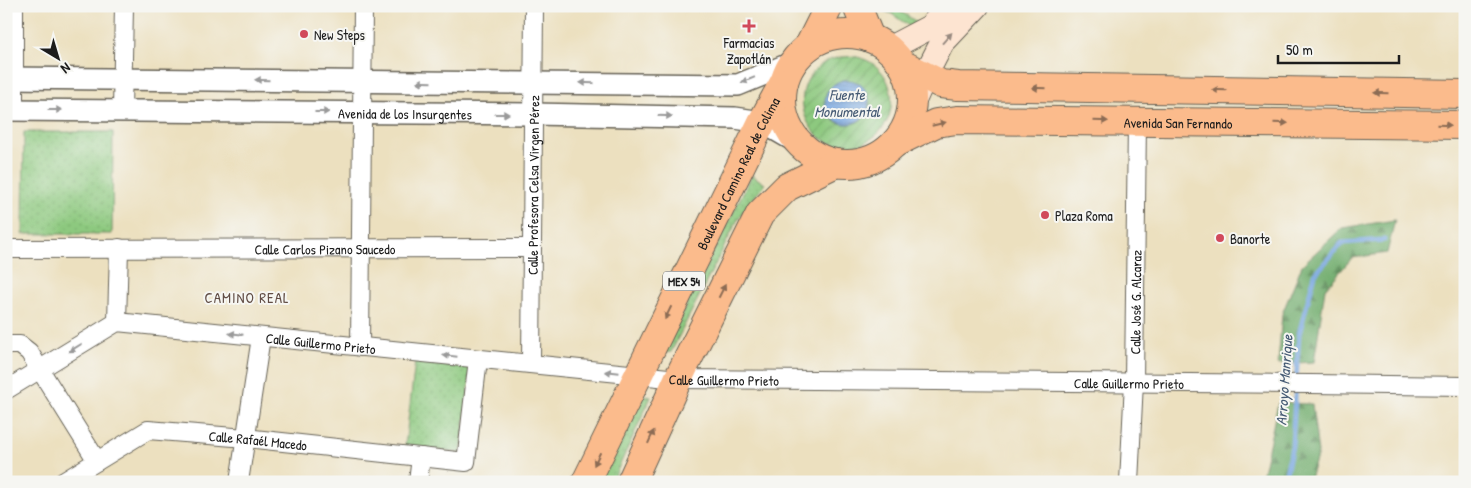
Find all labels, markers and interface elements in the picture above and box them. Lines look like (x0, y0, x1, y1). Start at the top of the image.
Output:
marker: Farmacias Zapotlán (743, 20, 755, 32)
place label: New Steps (314, 25, 365, 45)
marker: New Steps (298, 28, 310, 40)
north arrow (32, 32, 82, 82)
scale bar (1278, 32, 1400, 64)
place label: Farmacias Zapotlán (723, 33, 774, 69)
one-way arrow (941, 33, 953, 45)
text: 50 m (1286, 39, 1313, 60)
text: N (57, 59, 75, 79)
one-way arrow (254, 76, 270, 84)
one-way arrow (741, 77, 756, 85)
one-way arrow (416, 78, 432, 86)
one-way arrow (579, 79, 595, 87)
water label: Fuente Monumental (814, 84, 881, 122)
one-way arrow (1030, 84, 1046, 92)
one-way arrow (1210, 86, 1226, 94)
one-way arrow (1373, 89, 1389, 97)
street label: Boulevard Camino Real de Colima (692, 93, 784, 253)
street label: Calle Profesora Celsa Virgen Pérez (522, 95, 543, 275)
street label: Avenida de los Insurgentes (338, 103, 472, 124)
one-way arrow (47, 106, 63, 114)
one-way arrow (315, 108, 331, 116)
one-way arrow (495, 110, 511, 118)
one-way arrow (657, 112, 673, 120)
street label: Avenida San Fernando (1124, 112, 1233, 132)
one-way arrow (1094, 117, 1110, 125)
one-way arrow (1274, 119, 1290, 127)
one-way arrow (932, 120, 947, 128)
one-way arrow (1436, 121, 1452, 129)
place label: Plaza Roma (1055, 206, 1113, 225)
marker: Plaza Roma (1039, 209, 1051, 221)
place label: Banorte (1230, 229, 1271, 248)
marker: Banorte (1214, 232, 1226, 244)
street label: Calle Carlos Pizano Saucedo (255, 239, 396, 258)
street label: Calle José G. Alcaraz (1125, 250, 1145, 354)
road number: MEX 54 (663, 272, 705, 290)
one-way arrow (718, 284, 726, 298)
district label: CAMINO REAL (204, 287, 290, 308)
one-way arrow (664, 306, 672, 320)
street label: Calle Guillermo Prieto (265, 328, 377, 358)
one-way arrow (228, 330, 244, 338)
water label: Arroyo Manrique (1270, 333, 1298, 426)
one-way arrow (69, 343, 82, 352)
one-way arrow (442, 352, 458, 360)
one-way arrow (603, 368, 619, 376)
street label: Calle Guillermo Prieto (668, 369, 780, 389)
street label: Calle Guillermo Prieto (1074, 373, 1184, 392)
street label: Calle Rafaél Macedo (208, 425, 309, 454)
one-way arrow (647, 430, 655, 444)
one-way arrow (593, 452, 601, 466)

